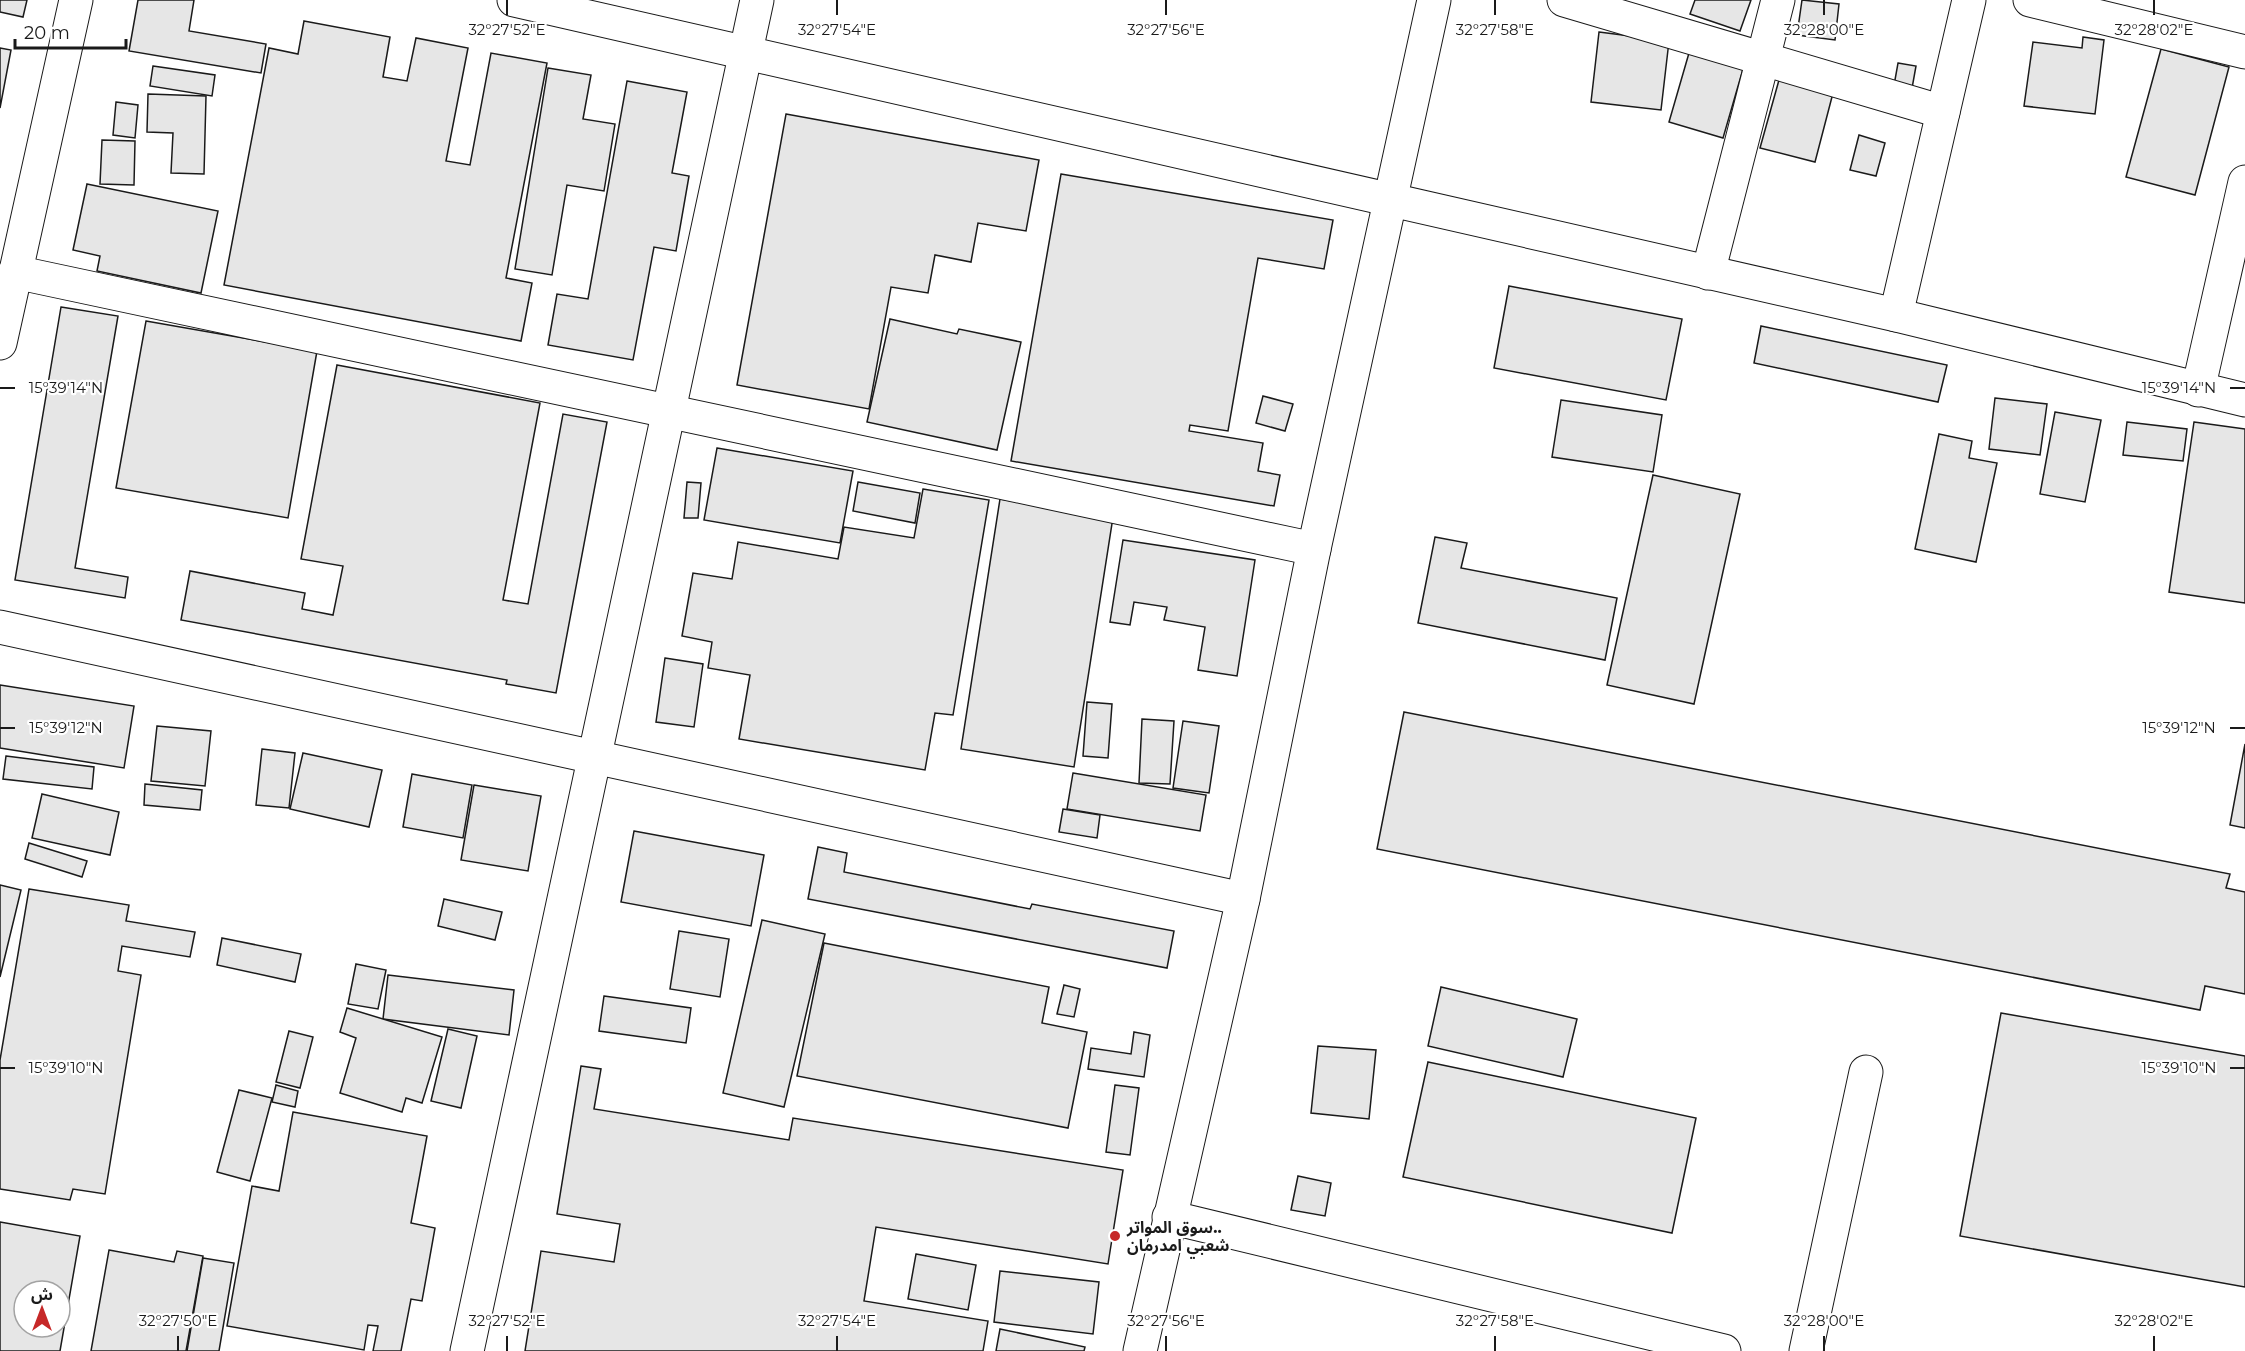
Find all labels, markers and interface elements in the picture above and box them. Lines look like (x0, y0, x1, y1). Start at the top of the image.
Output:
scale bar (15, 12, 126, 50)
text: 32°27'52"E (468, 20, 546, 39)
text: 32°27'54"E (798, 20, 876, 39)
text: 32°27'56"E (1127, 20, 1205, 39)
text: 32°27'58"E (1456, 20, 1534, 39)
text: 32°28'00"E (1784, 20, 1864, 39)
text: 32°28'02"E (2115, 20, 2194, 39)
text: 20 m (24, 22, 70, 44)
text: 15°39'14"N (29, 378, 103, 397)
text: 15°39'14"N (2142, 378, 2216, 397)
text: 15°39'12"N (29, 718, 103, 737)
text: 15°39'12"N (2142, 718, 2216, 737)
text: 15°39'10"N (29, 1058, 103, 1077)
text: 15°39'10"N (2142, 1058, 2216, 1077)
place label: سوق المواتر.. شعبي امدرمان (1126, 1218, 1229, 1259)
marker: سوق المواتر.. شعبي امدرمان (1108, 1229, 1122, 1243)
north arrow (12, 1279, 72, 1339)
text: ش (31, 1285, 53, 1304)
text: 32°27'50"E (139, 1311, 217, 1330)
text: 32°27'52"E (468, 1311, 546, 1330)
text: 32°27'54"E (798, 1311, 876, 1330)
text: 32°27'56"E (1127, 1311, 1205, 1330)
text: 32°27'58"E (1456, 1311, 1534, 1330)
text: 32°28'00"E (1784, 1311, 1864, 1330)
text: 32°28'02"E (2115, 1311, 2194, 1330)

